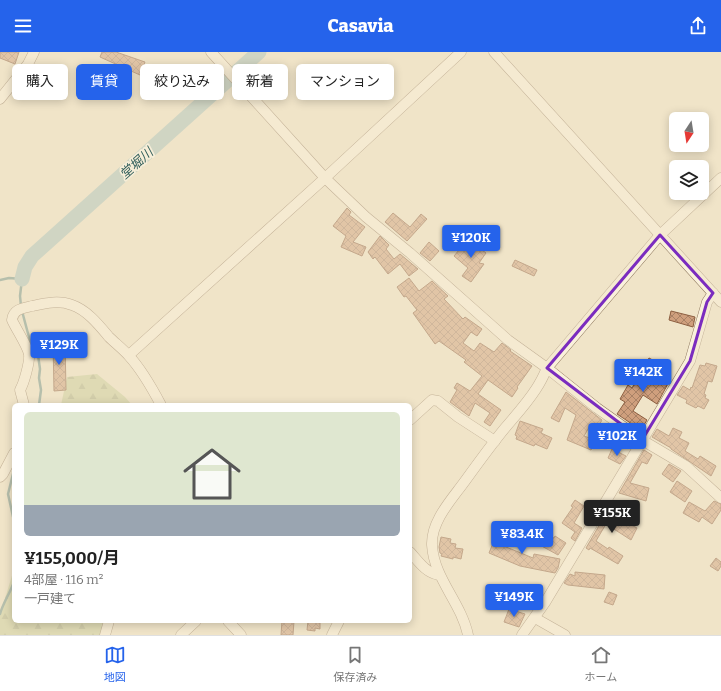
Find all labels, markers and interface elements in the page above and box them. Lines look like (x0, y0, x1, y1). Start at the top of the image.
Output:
icon: menu (12, 15, 34, 37)
text: Casavia (327, 15, 394, 37)
icon: share (687, 15, 709, 37)
chip: 購入 (12, 64, 68, 100)
chip: 賃貸 (76, 64, 132, 100)
chip: 絞り込み (140, 64, 224, 100)
chip: 新着 (232, 64, 288, 100)
chip: マンション (296, 64, 394, 100)
north arrow (669, 112, 709, 152)
map controls (669, 112, 709, 200)
water label: 堂堀川 (117, 143, 157, 182)
button: layers (669, 160, 709, 200)
pin: ¥120K (443, 225, 499, 259)
text: ¥120K (451, 230, 491, 245)
pin: ¥129K (31, 332, 87, 366)
text: ¥129K (40, 337, 79, 352)
pin: ¥142K (615, 359, 671, 393)
text: ¥142K (623, 364, 663, 379)
pin: ¥102K (589, 423, 645, 457)
text: ¥102K (597, 428, 637, 443)
icon: home (176, 438, 248, 510)
pin: ¥155K (584, 500, 640, 534)
text: ¥155K (593, 505, 631, 520)
pin: ¥83.4K (489, 521, 555, 555)
text: ¥83.4K (500, 526, 544, 541)
text: ¥155,000/月 (24, 548, 120, 569)
text: 4部屋 · 116 m² (24, 572, 103, 587)
pin: ¥149K (486, 584, 542, 618)
text: ¥149K (494, 589, 534, 604)
text: 一戸建て (24, 591, 76, 606)
tab: 地図 (104, 644, 126, 684)
tab: 保存済み (333, 644, 377, 684)
tab: ホーム (585, 644, 617, 684)

